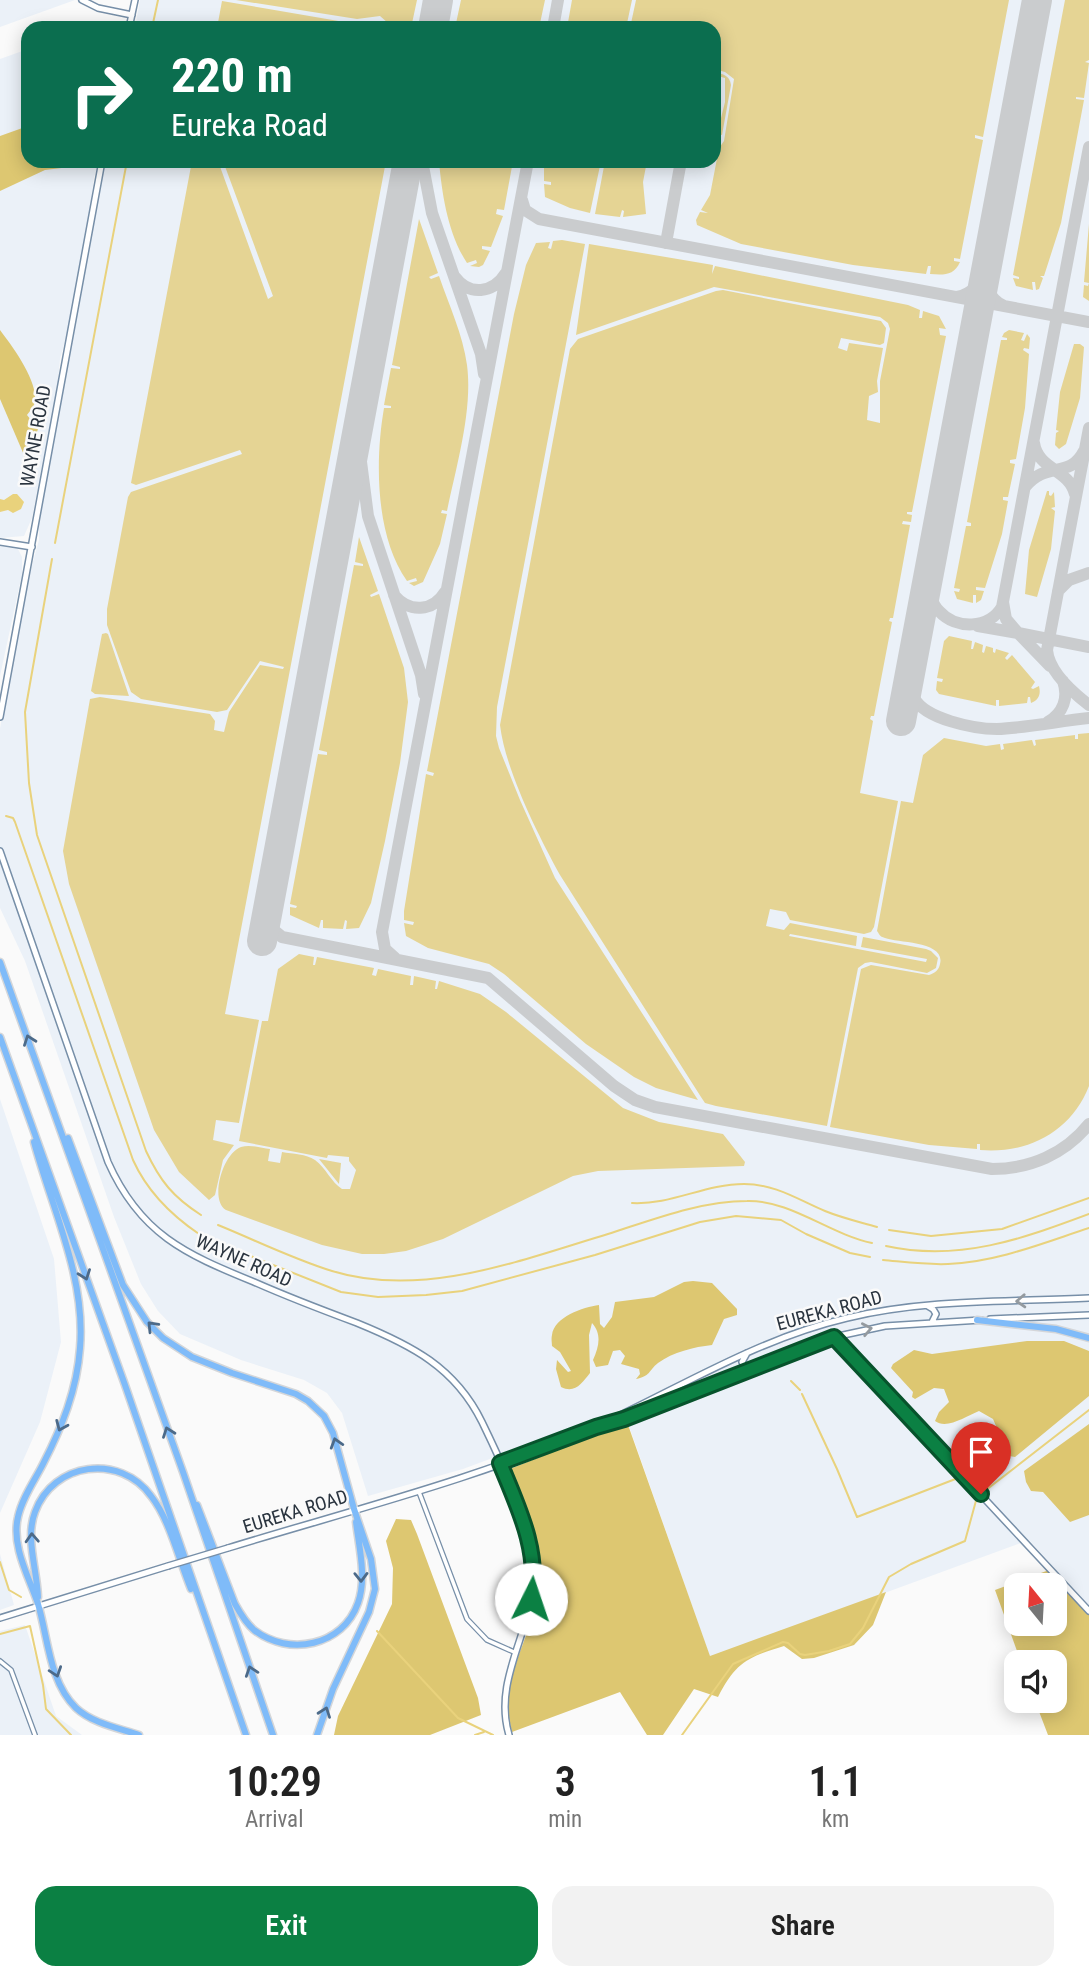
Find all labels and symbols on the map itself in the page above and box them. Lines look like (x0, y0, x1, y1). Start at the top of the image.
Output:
street label: WAYNE ROAD (15, 383, 56, 489)
one-way arrow (23, 1035, 37, 1047)
street label: WAYNE ROAD (192, 1229, 295, 1292)
one-way arrow (77, 1269, 91, 1281)
street label: EUREKA ROAD (774, 1285, 884, 1336)
one-way arrow (1015, 1294, 1026, 1309)
one-way arrow (148, 1321, 161, 1334)
one-way arrow (861, 1322, 873, 1337)
one-way arrow (55, 1419, 69, 1431)
pin (951, 1422, 1011, 1494)
one-way arrow (162, 1427, 176, 1439)
one-way arrow (330, 1438, 345, 1450)
street label: EUREKA ROAD (240, 1485, 350, 1538)
one-way arrow (25, 1532, 40, 1543)
position arrow (494, 1562, 568, 1636)
one-way arrow (353, 1572, 369, 1583)
north arrow (1004, 1573, 1068, 1636)
one-way arrow (48, 1665, 62, 1677)
one-way arrow (245, 1665, 259, 1677)
one-way arrow (316, 1706, 330, 1718)

